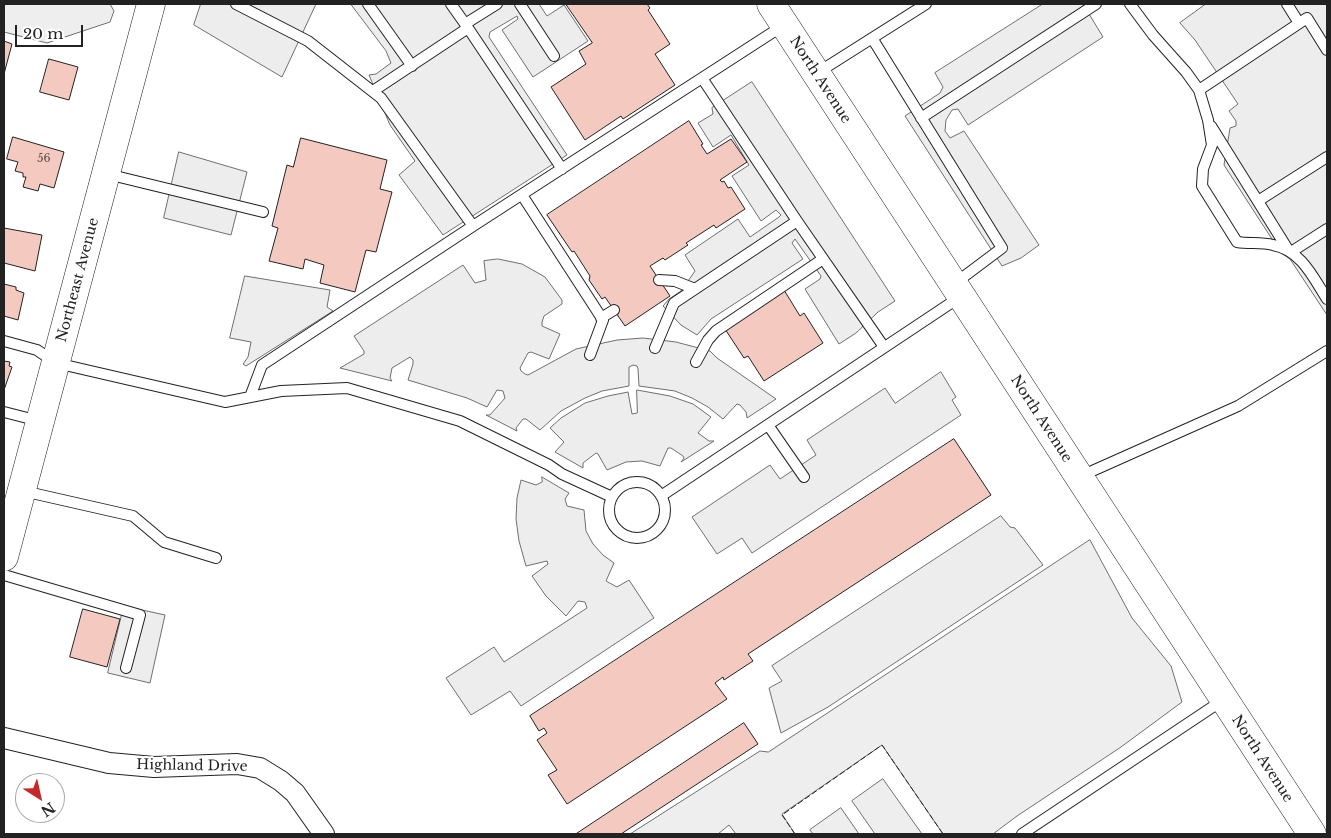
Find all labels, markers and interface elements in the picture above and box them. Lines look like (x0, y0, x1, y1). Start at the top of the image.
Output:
scale bar (18, 15, 85, 47)
text: 20 m (23, 24, 63, 43)
street label: North Avenue (786, 33, 854, 127)
house number: 56 (37, 152, 51, 166)
street label: Northeast Avenue (53, 216, 103, 344)
street label: North Avenue (1007, 372, 1075, 466)
street label: North Avenue (1228, 712, 1296, 806)
street label: Highland Drive (136, 757, 248, 775)
north arrow (15, 773, 65, 823)
text: N (37, 798, 59, 821)

